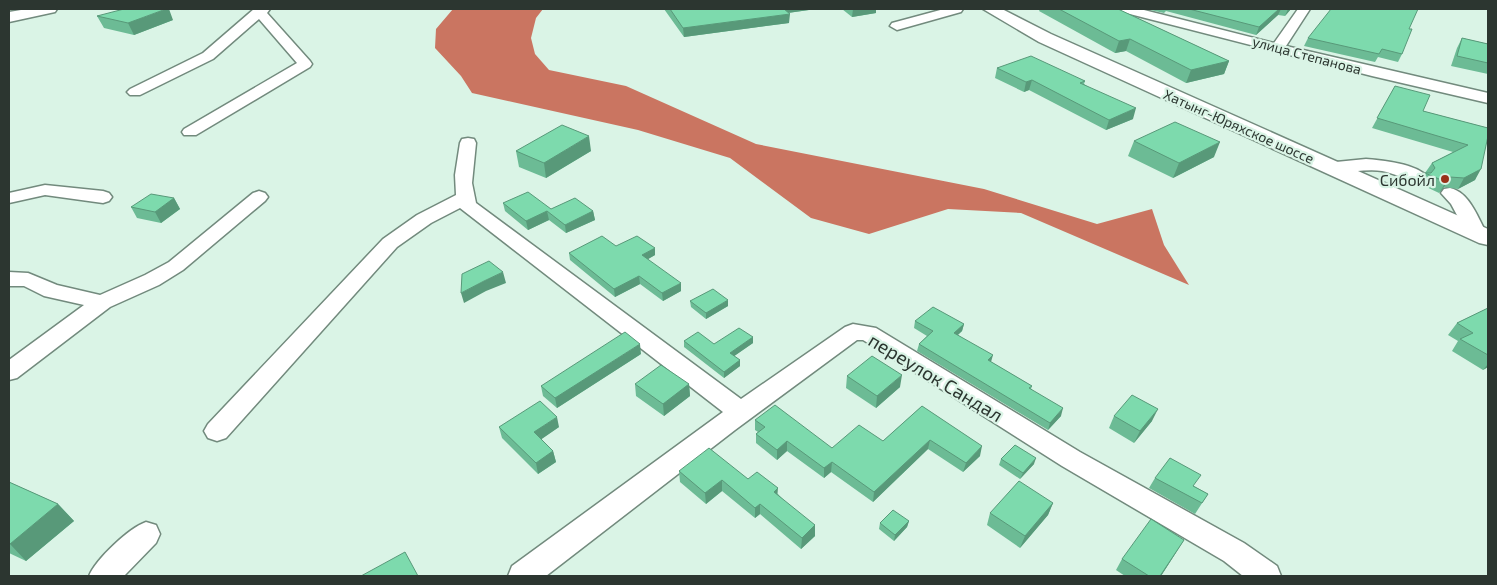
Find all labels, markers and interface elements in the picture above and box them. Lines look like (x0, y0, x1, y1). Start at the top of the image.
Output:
street label: улица Степанова (1251, 32, 1363, 78)
street label: Хатынг-Юряхское шоссе (1161, 85, 1317, 167)
place label: Сибойл (1380, 170, 1435, 189)
marker: Сибойл (1439, 173, 1451, 185)
street label: переулок Сандал (864, 328, 1007, 427)

